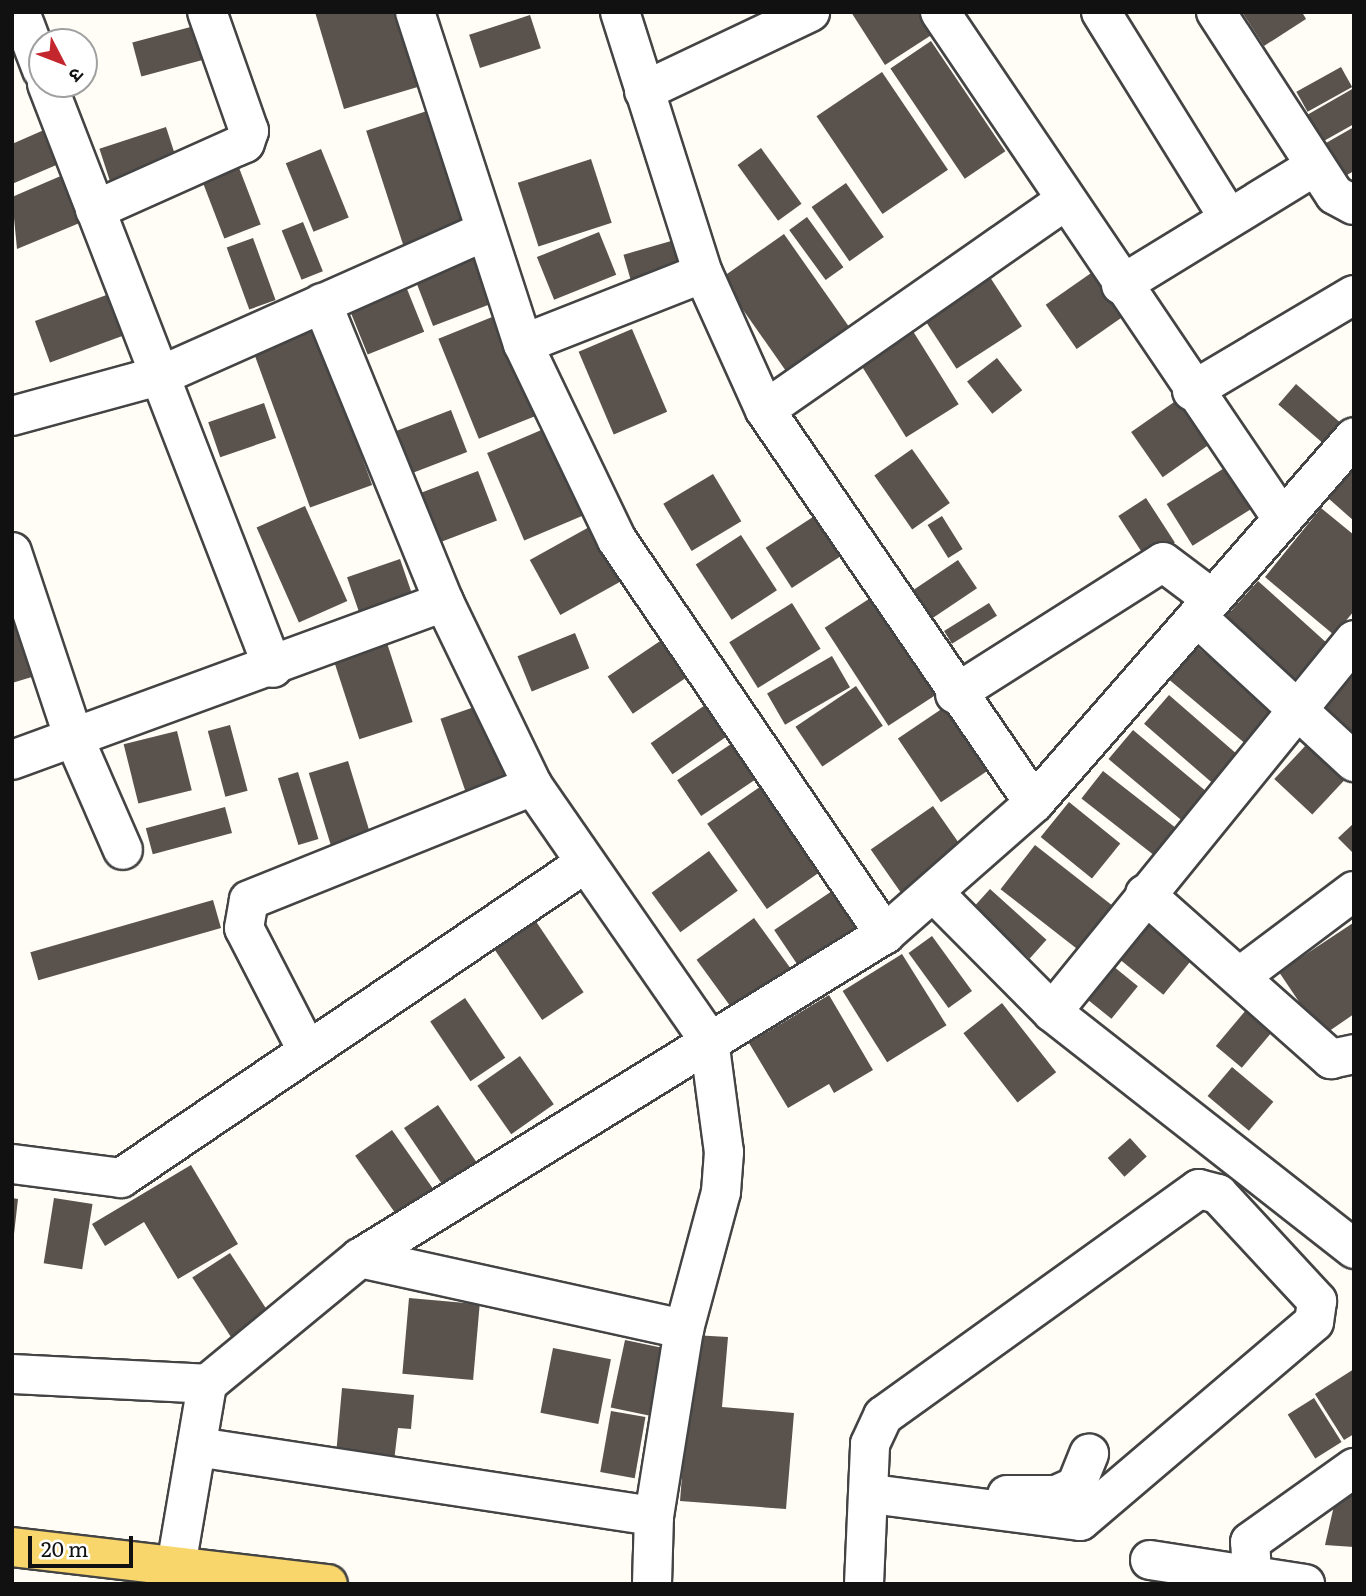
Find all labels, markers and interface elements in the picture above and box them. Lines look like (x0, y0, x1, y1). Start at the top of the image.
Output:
north arrow (28, 28, 98, 98)
text: उ (63, 62, 91, 89)
scale bar (32, 1522, 136, 1566)
text: 20 m (41, 1532, 88, 1563)

